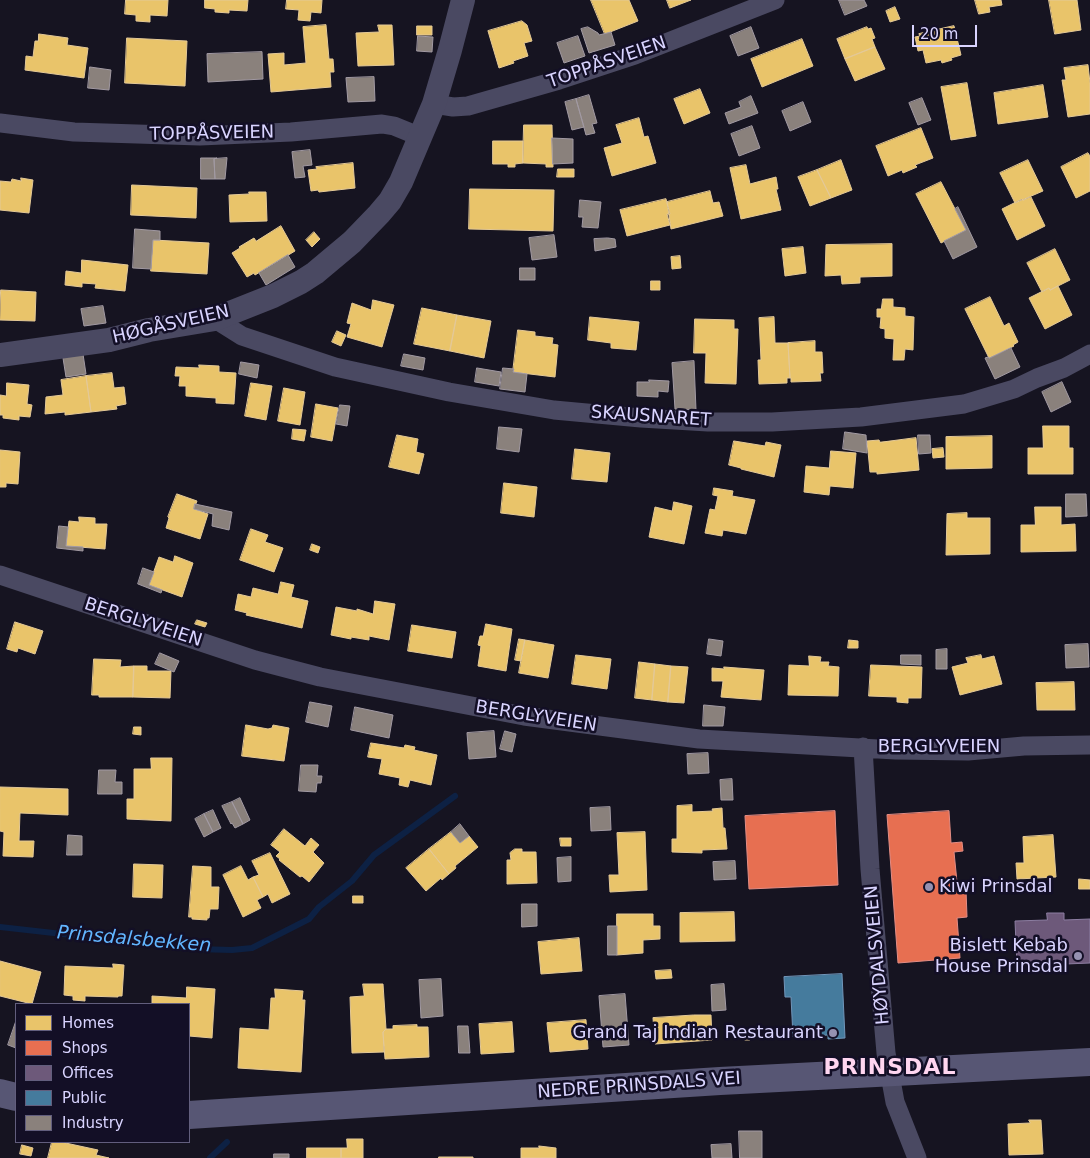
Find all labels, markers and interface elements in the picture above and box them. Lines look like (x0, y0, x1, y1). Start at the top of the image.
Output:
scale bar (915, 15, 980, 47)
text: 20 m (920, 25, 958, 43)
street label: TOPPÅSVEIEN (545, 33, 669, 93)
street label: TOPPÅSVEIEN (150, 122, 274, 146)
street label: HØGÅSVEIEN (110, 301, 232, 349)
street label: SKAUSNARET (590, 402, 712, 432)
street label: BERGLYVEIEN (81, 594, 205, 652)
street label: BERGLYVEIEN (474, 697, 598, 737)
street label: BERGLYVEIEN (878, 736, 1000, 758)
place label: Kiwi Prinsdal (939, 876, 1052, 898)
marker: Kiwi Prinsdal (923, 881, 935, 893)
street label: HØYDALSVEIEN (861, 884, 895, 1026)
water label: Prinsdalsbekken (56, 922, 212, 958)
place label: Bislett Kebab House Prinsdal (935, 935, 1068, 978)
marker: Bislett Kebab House Prinsdal (1072, 950, 1084, 962)
legend (15, 1003, 190, 1143)
text: Homes (62, 1014, 114, 1032)
place label: Grand Taj Indian Restaurant (572, 1022, 823, 1044)
marker: Grand Taj Indian Restaurant (827, 1027, 839, 1039)
text: Shops (62, 1039, 108, 1057)
district label: PRINSDAL (823, 1055, 957, 1081)
text: Offices (62, 1064, 114, 1082)
street label: NEDRE PRINSDALS VEI (537, 1068, 741, 1104)
text: Public (62, 1089, 106, 1107)
text: Industry (62, 1114, 124, 1132)

